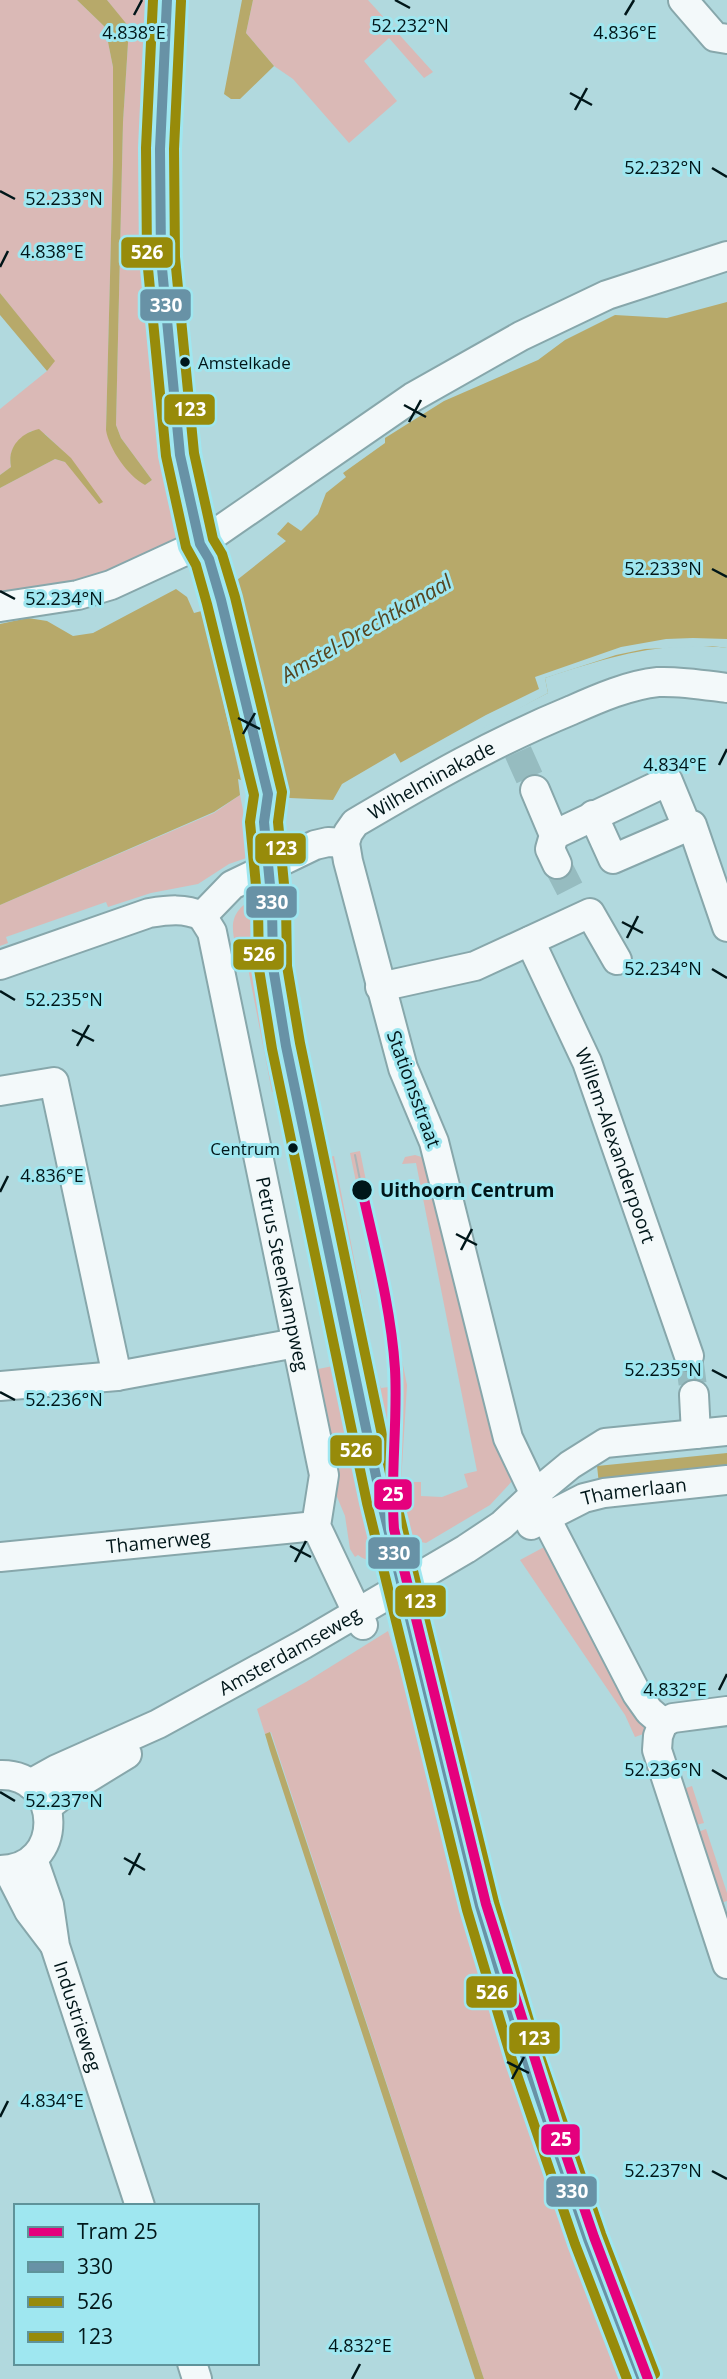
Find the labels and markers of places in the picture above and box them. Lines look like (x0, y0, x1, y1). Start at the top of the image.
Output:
place label: Amstelkade (198, 351, 291, 374)
marker: Amstelkade (178, 355, 192, 369)
place label: Centrum (210, 1137, 280, 1160)
marker: Centrum (286, 1141, 300, 1155)
place label: Uithoorn Centrum (380, 1177, 554, 1203)
marker: Uithoorn Centrum (350, 1178, 374, 1202)

